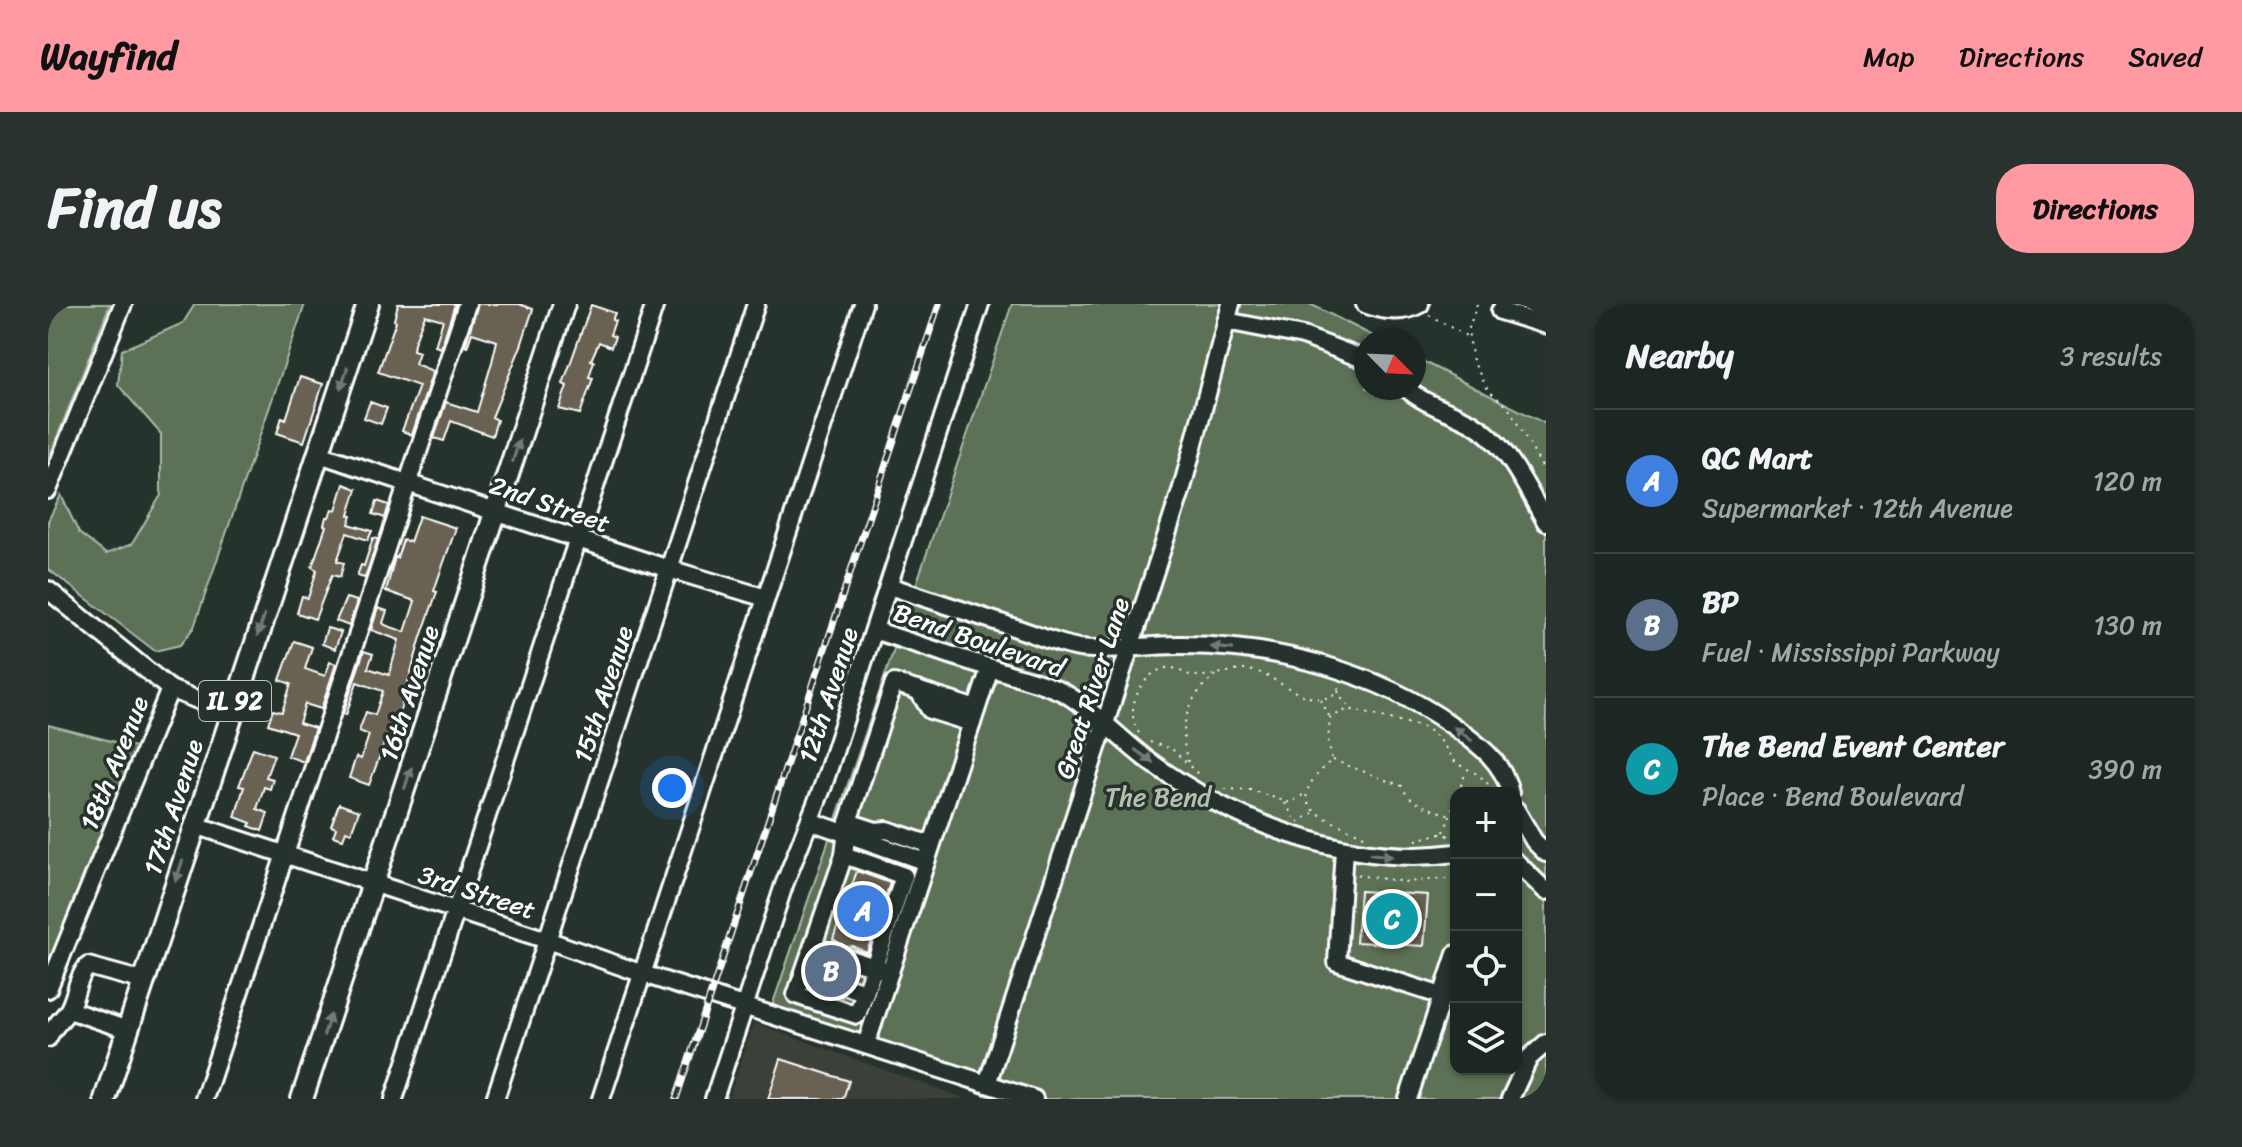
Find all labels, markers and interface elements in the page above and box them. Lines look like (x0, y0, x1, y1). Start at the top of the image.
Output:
text: Wayfind (40, 23, 177, 90)
text: Map (1863, 32, 1915, 81)
text: Directions (1959, 32, 2084, 81)
text: Saved (2128, 32, 2202, 81)
text: Find us (48, 159, 221, 258)
button: Directions (1996, 164, 2194, 253)
text: Nearby (1626, 326, 1734, 386)
north arrow (1354, 328, 1426, 400)
text: 3 results (2060, 333, 2162, 379)
one-way arrow (337, 366, 350, 390)
text: QC Mart (1702, 431, 1813, 485)
one-way arrow (510, 439, 522, 463)
text: A (1643, 458, 1661, 504)
text: 120 m (2093, 458, 2162, 504)
street label: 2nd Street (483, 462, 617, 546)
text: Supermarket · 12th Avenue (1702, 485, 2013, 531)
text: BP (1702, 575, 1739, 629)
street label: Bend Boulevard (887, 589, 1073, 692)
street label: Great River Lane (1041, 591, 1143, 785)
text: B (1644, 602, 1660, 648)
text: 130 m (2093, 602, 2162, 648)
one-way arrow (255, 613, 267, 637)
street label: 16th Avenue (365, 619, 453, 767)
street label: 15th Avenue (559, 619, 647, 769)
street label: 12th Avenue (784, 620, 872, 769)
text: Fuel · Mississippi Parkway (1702, 629, 2000, 675)
one-way arrow (1209, 641, 1234, 654)
road number: IL 92 (199, 681, 271, 721)
street label: 18th Avenue (66, 688, 162, 837)
text: The Bend Event Center (1702, 719, 2004, 773)
one-way arrow (1453, 726, 1473, 742)
street label: 17th Avenue (129, 733, 217, 881)
text: C (1644, 746, 1660, 792)
text: 390 m (2089, 746, 2162, 792)
one-way arrow (1134, 748, 1154, 764)
one-way arrow (403, 766, 415, 790)
your location (652, 768, 692, 808)
text: Place · Bend Boulevard (1702, 773, 1963, 819)
park label: The Bend (1105, 774, 1213, 820)
map controls (1450, 787, 1522, 1075)
button: + (1450, 787, 1522, 859)
one-way arrow (1369, 848, 1394, 861)
street label: 3rd Street (412, 851, 542, 933)
button: − (1450, 859, 1522, 931)
one-way arrow (173, 860, 185, 884)
pin: A (837, 881, 889, 941)
pin: C (1366, 889, 1418, 949)
button: locate (1450, 931, 1522, 1003)
pin: B (805, 941, 857, 1001)
button: layers (1450, 1003, 1522, 1075)
one-way arrow (321, 1013, 333, 1037)

